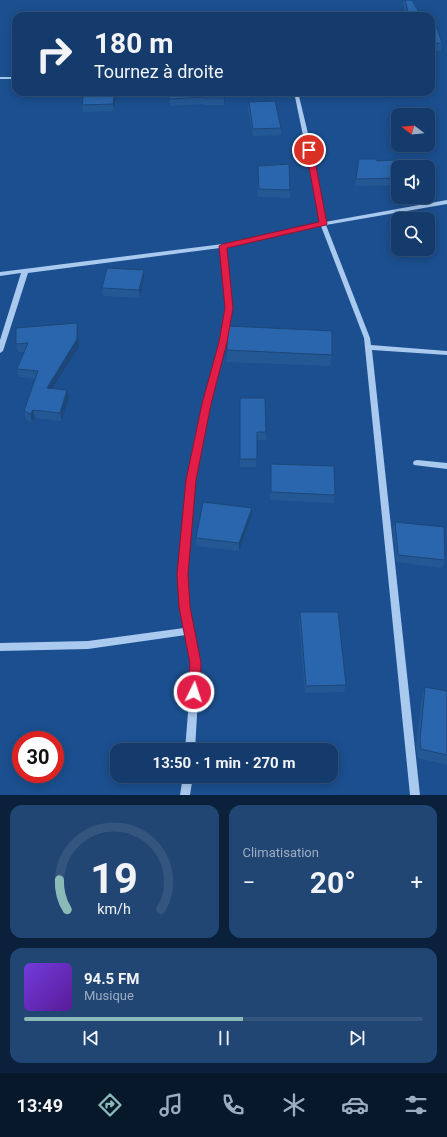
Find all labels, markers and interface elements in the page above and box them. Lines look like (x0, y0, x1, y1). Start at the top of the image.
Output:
text: 180 m (94, 27, 173, 60)
icon: right (28, 28, 80, 80)
text: Tournez à droite (94, 61, 223, 82)
north arrow (391, 108, 435, 152)
map controls (391, 108, 435, 256)
pin (292, 133, 326, 167)
icon: arrive (298, 139, 320, 161)
button: sound (391, 160, 435, 204)
button: search (391, 212, 435, 256)
position arrow (173, 671, 215, 713)
speed limit sign: 30 (12, 731, 64, 783)
text: 13:50 · 1 min · 270 m (153, 754, 295, 772)
text: Climatisation (243, 845, 319, 860)
text: 19 (90, 853, 138, 902)
text: 20° (310, 865, 356, 900)
text: − (243, 870, 255, 895)
text: + (411, 870, 423, 895)
text: km/h (97, 900, 131, 916)
text: 94.5 FM (84, 970, 139, 988)
text: Musique (84, 988, 134, 1003)
icon: previous (80, 1027, 102, 1049)
icon: pause (213, 1027, 235, 1049)
icon: next (346, 1027, 368, 1049)
icon: directions (96, 1091, 124, 1119)
icon: music (157, 1091, 185, 1119)
icon: phone (219, 1091, 247, 1119)
icon: climate (280, 1091, 308, 1119)
icon: car (341, 1091, 369, 1119)
icon: filters (402, 1091, 430, 1119)
text: 13:49 (17, 1095, 63, 1116)

